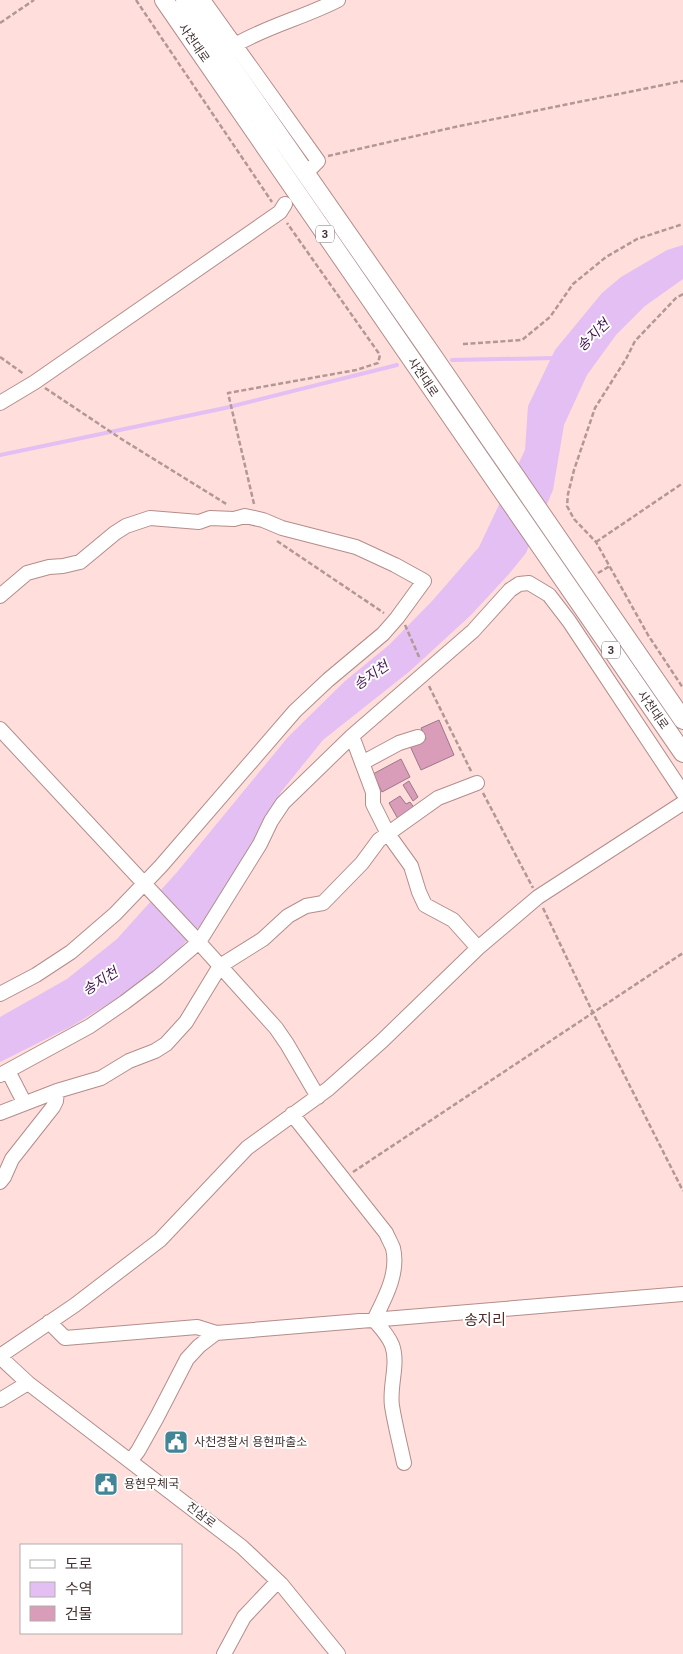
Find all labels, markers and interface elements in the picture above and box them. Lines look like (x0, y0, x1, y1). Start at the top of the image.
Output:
street label: 사천대로 (176, 21, 212, 65)
road number: 3 (316, 225, 334, 242)
water label: 송지천 (574, 315, 613, 354)
street label: 사천대로 (405, 355, 441, 399)
road number: 3 (602, 642, 620, 658)
water label: 송지천 (351, 657, 392, 693)
street label: 사천대로 (635, 688, 671, 732)
water label: 송지천 (79, 963, 121, 998)
district label: 송지리 (464, 1311, 506, 1329)
public building icon: 사천경찰서 용현파출소 (163, 1429, 189, 1455)
place label: 사천경찰서 용현파출소 (194, 1435, 307, 1449)
public building icon: 용현우체국 (93, 1471, 119, 1497)
place label: 용현우체국 (124, 1477, 179, 1491)
street label: 진삼로 (184, 1499, 218, 1531)
legend (20, 1544, 182, 1634)
text: 도로 (65, 1555, 93, 1573)
text: 수역 (65, 1580, 93, 1598)
text: 건물 (65, 1605, 93, 1623)

